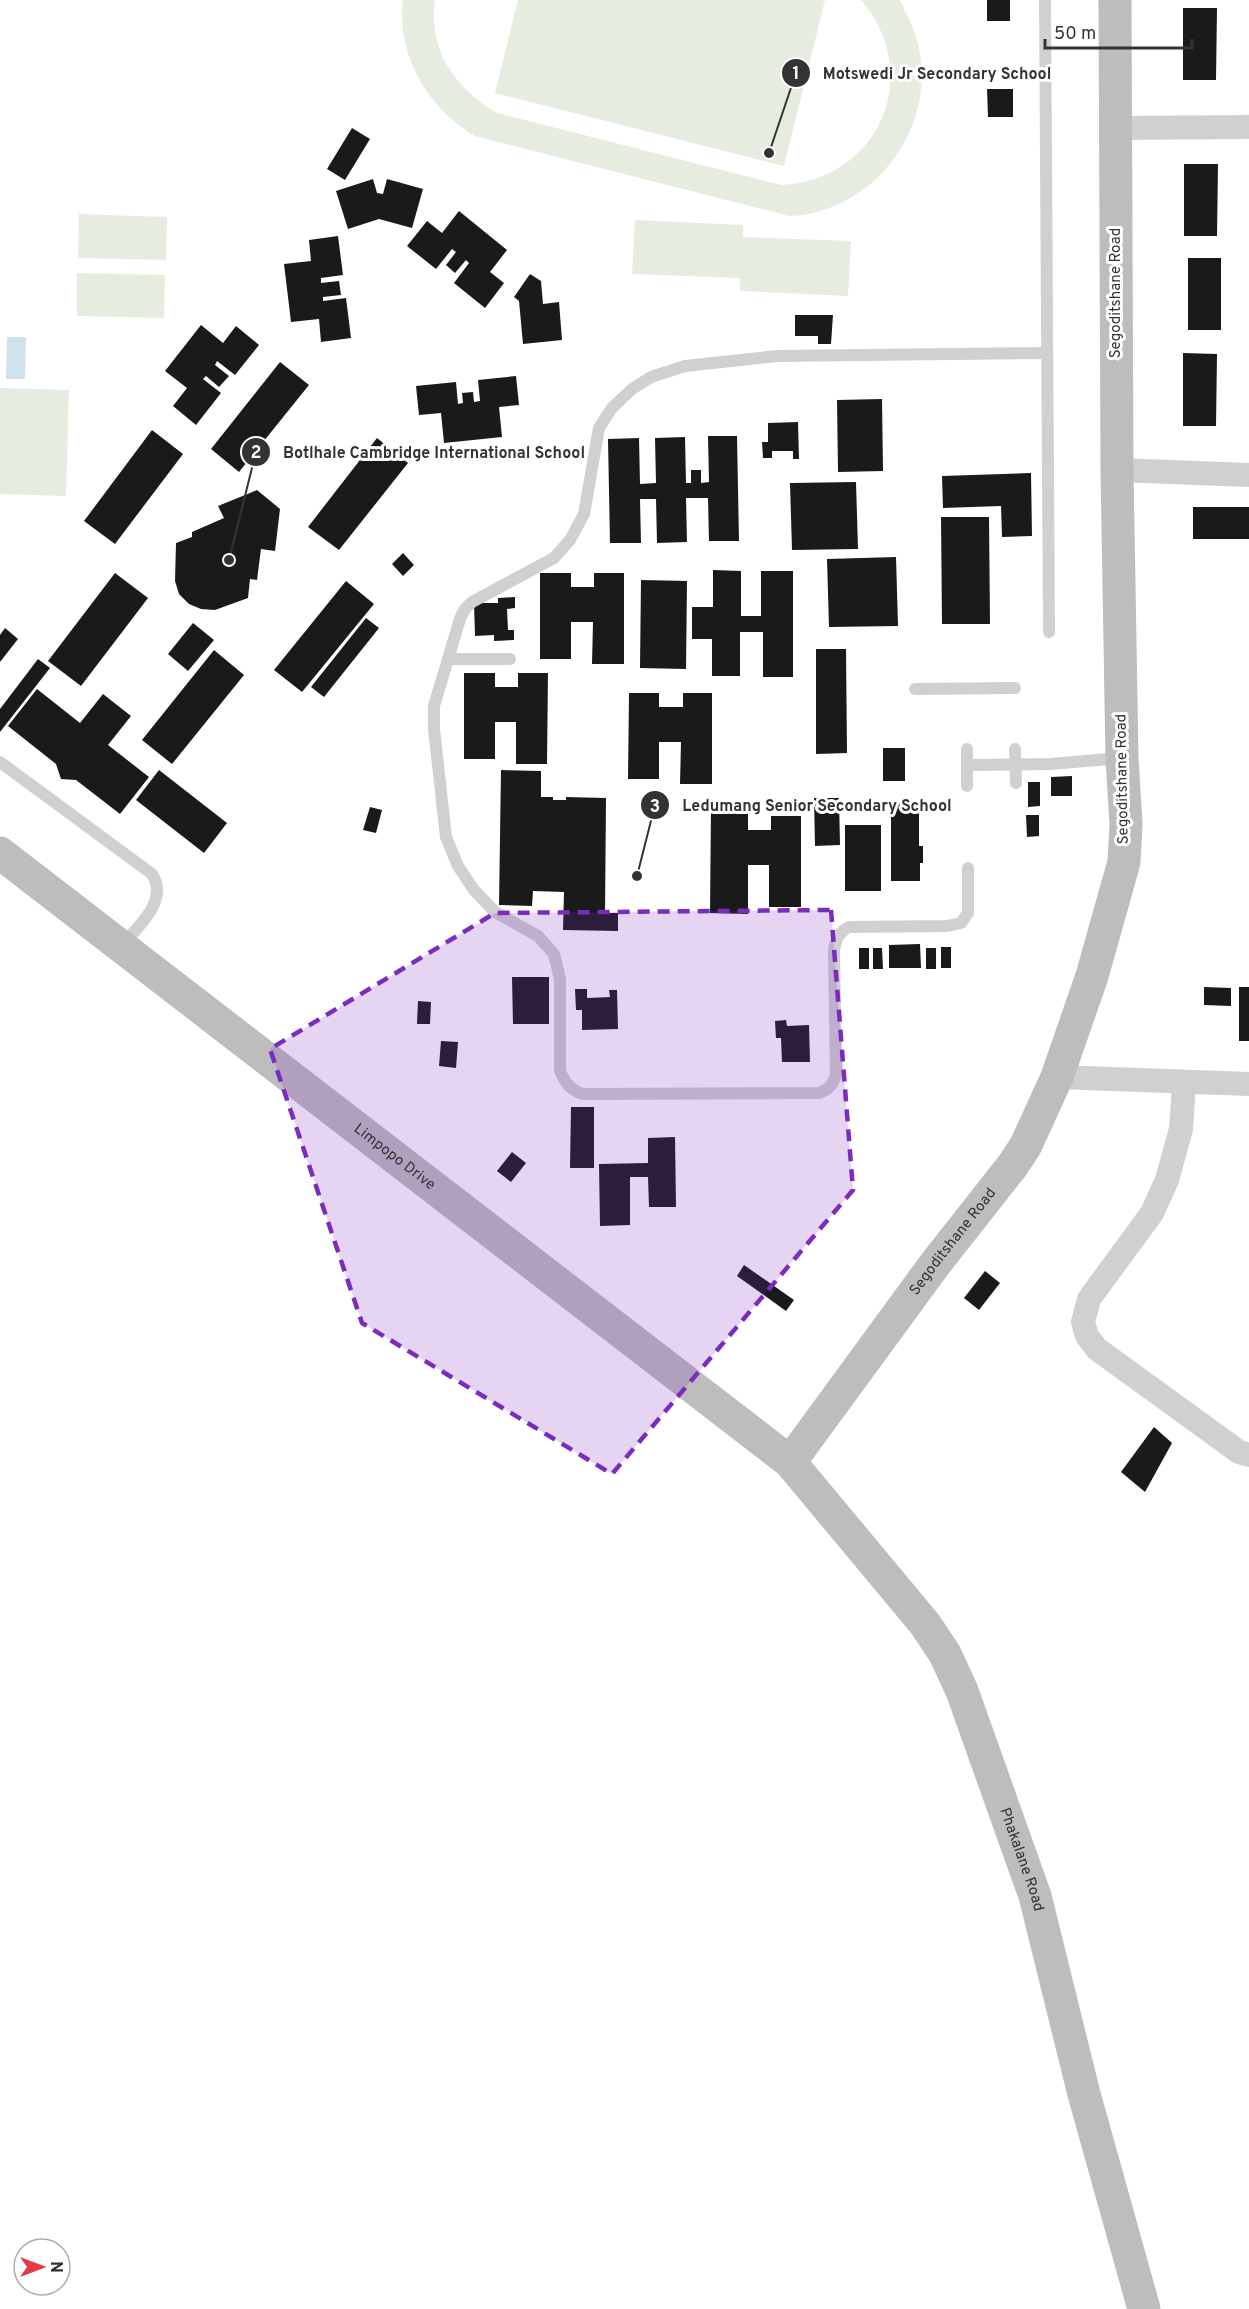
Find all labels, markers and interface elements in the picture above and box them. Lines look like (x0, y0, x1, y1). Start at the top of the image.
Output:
scale bar (1045, 12, 1192, 50)
text: 50 m (1054, 23, 1096, 46)
callout: Motswedi Jr Secondary School (781, 56, 1063, 90)
text: 1 (792, 63, 800, 86)
text: Motswedi Jr Secondary School (823, 65, 1051, 85)
street label: Segoditshane Road (1107, 228, 1126, 358)
callout: Botlhale Cambridge International School (241, 435, 597, 469)
text: 2 (250, 442, 262, 465)
text: Botlhale Cambridge International School (283, 444, 585, 464)
street label: Segoditshane Road (1112, 714, 1134, 844)
callout: Ledumang Senior Secondary School (640, 788, 964, 822)
text: 3 (650, 796, 660, 819)
text: Ledumang Senior Secondary School (682, 797, 952, 817)
street label: Limpopo Drive (350, 1120, 439, 1195)
street label: Segoditshane Road (906, 1184, 1001, 1299)
street label: Phakalane Road (995, 1805, 1048, 1913)
north arrow (12, 2237, 72, 2297)
text: N (45, 2261, 65, 2273)

